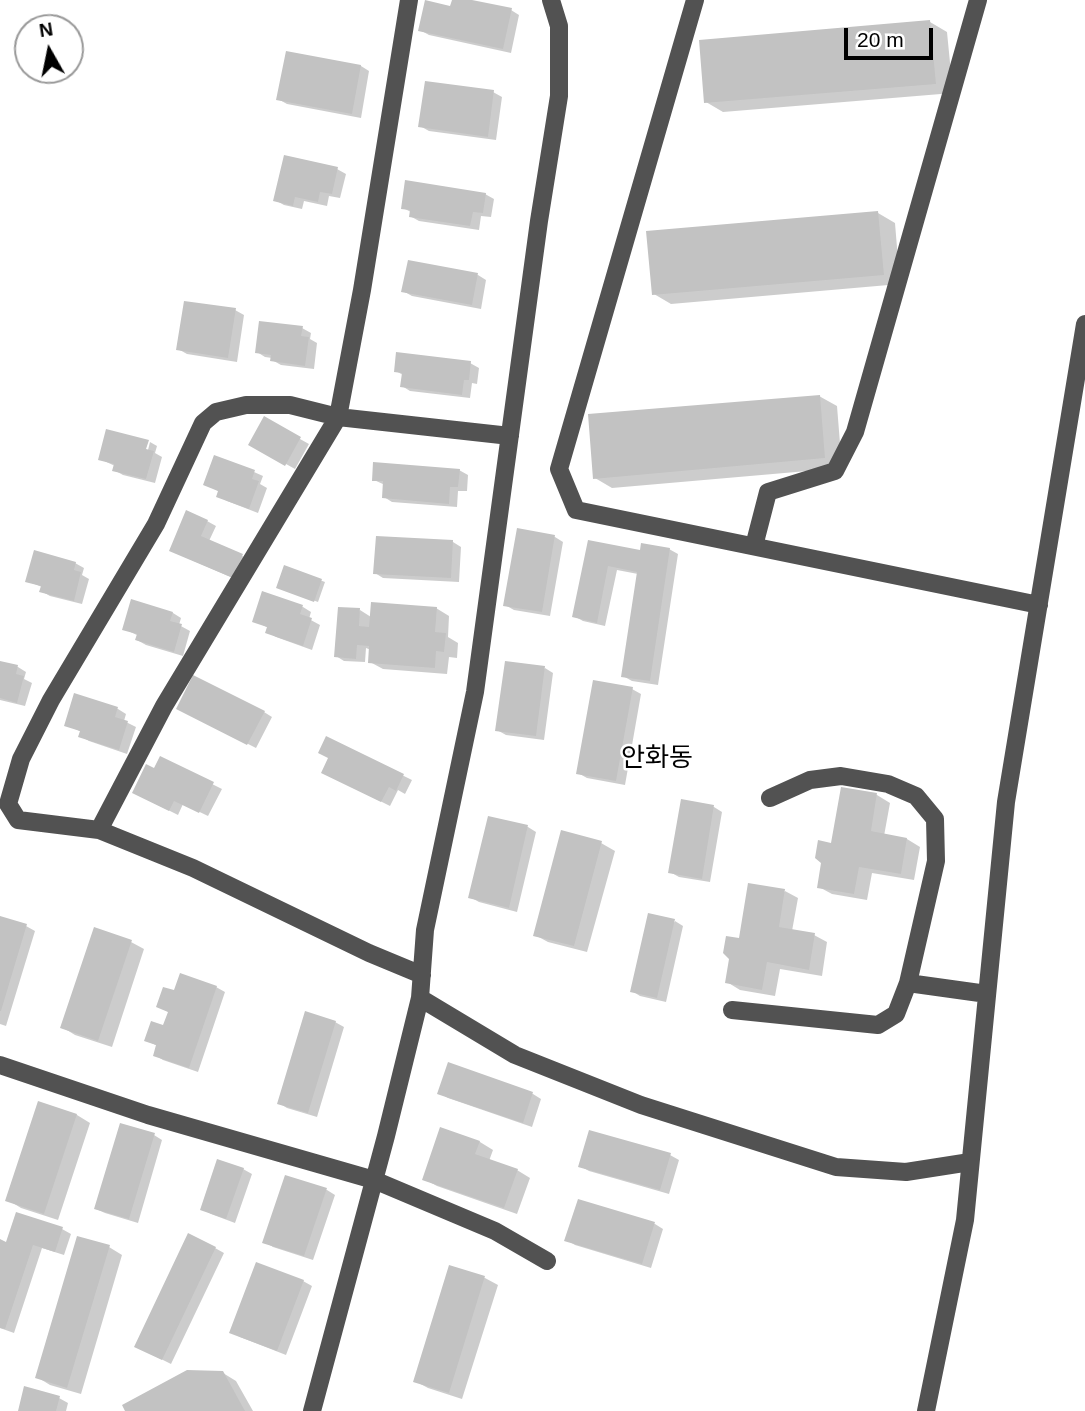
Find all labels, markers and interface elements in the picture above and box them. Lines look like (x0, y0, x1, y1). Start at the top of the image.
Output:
north arrow (14, 14, 84, 84)
scale bar (847, 14, 936, 58)
text: N (38, 18, 54, 41)
text: 20 m (857, 28, 904, 51)
district label: 안화동 (621, 743, 693, 775)

